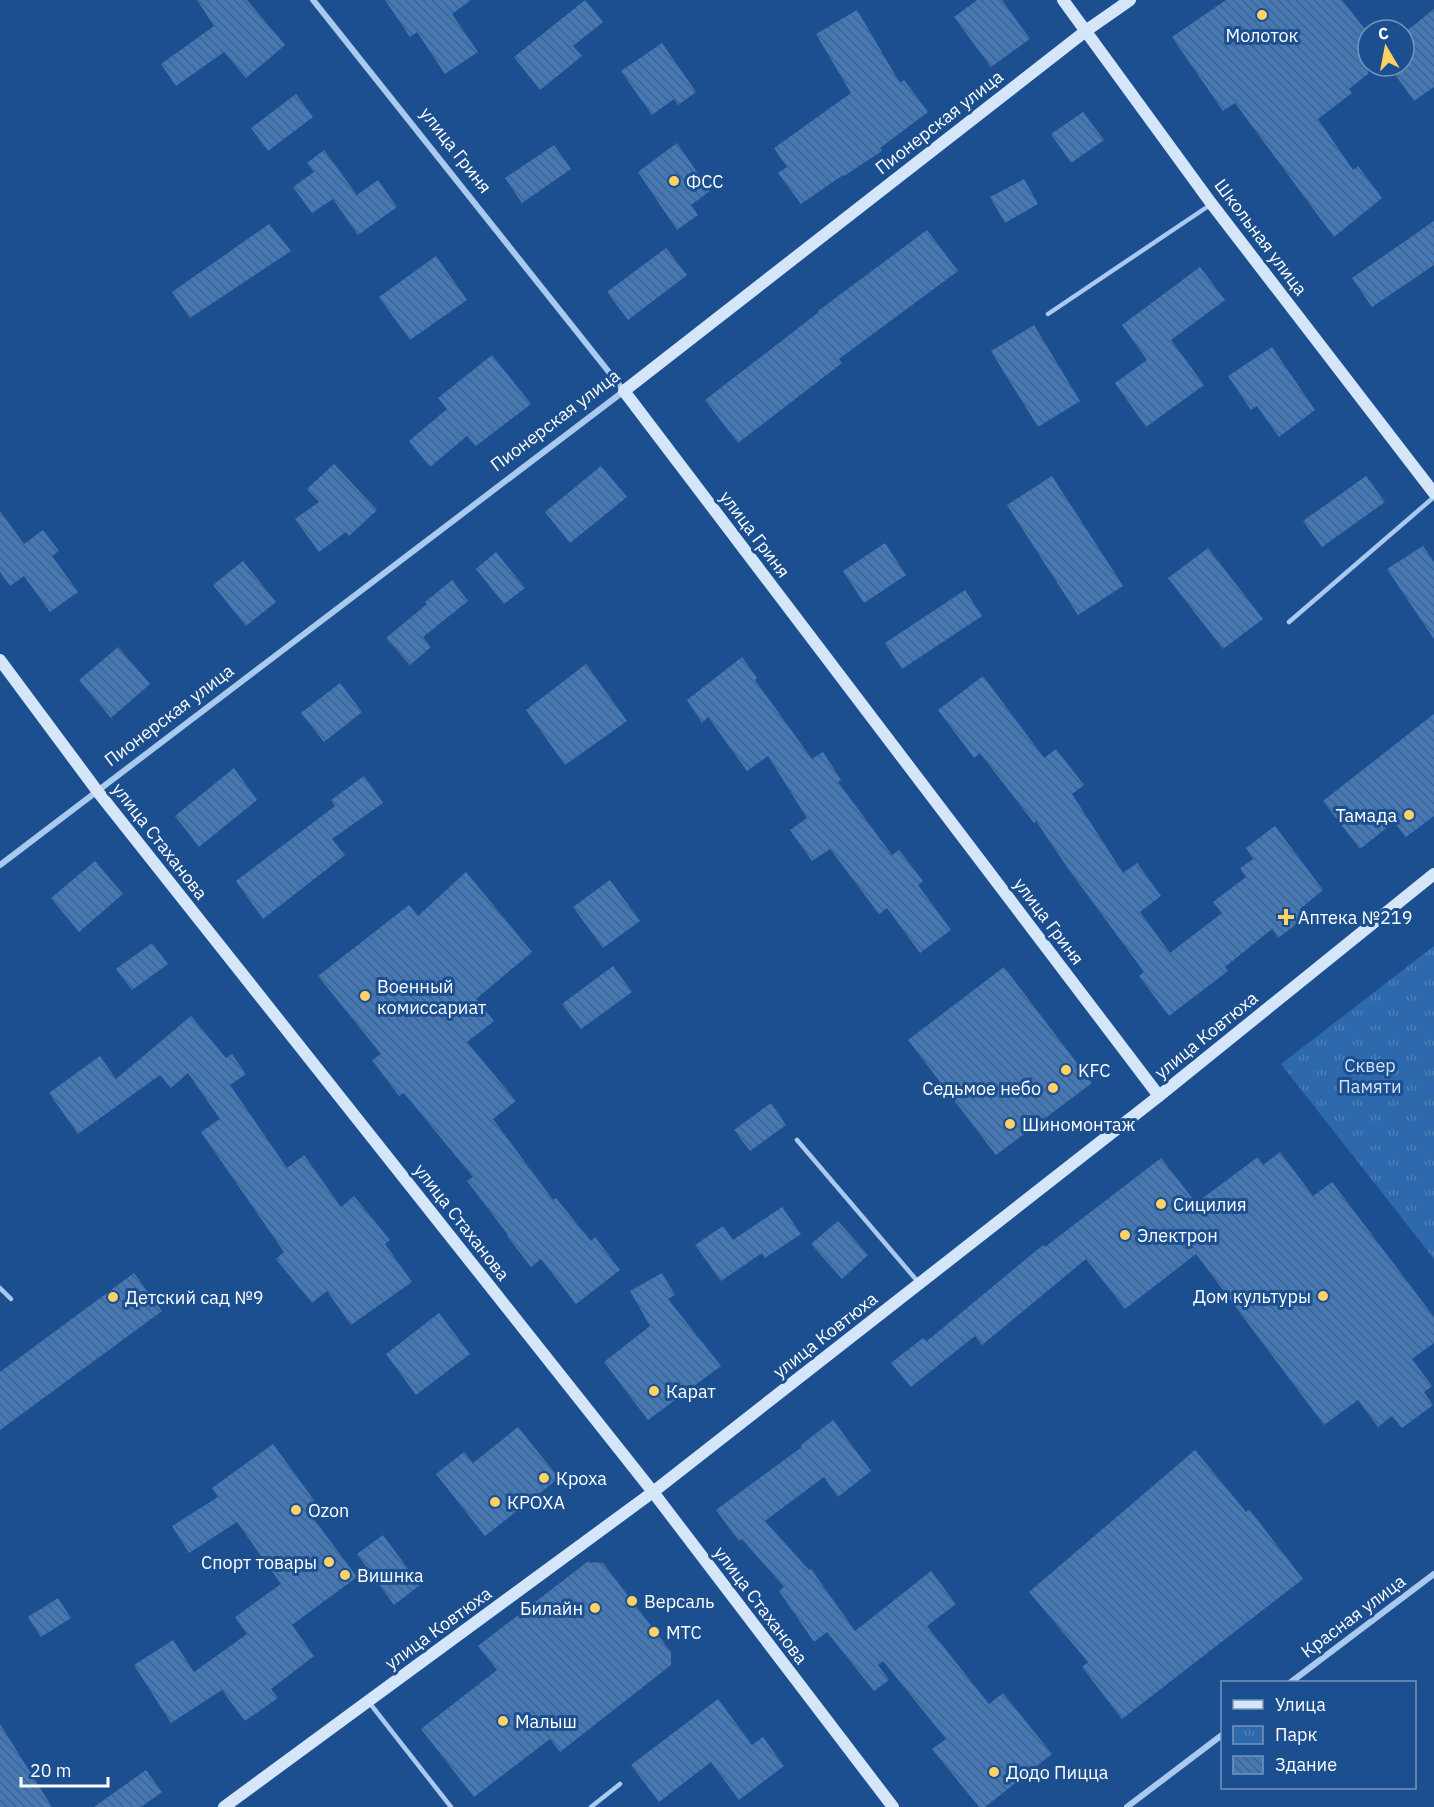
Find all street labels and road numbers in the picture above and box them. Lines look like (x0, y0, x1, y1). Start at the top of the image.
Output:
street label: Пионерская улица (870, 65, 1008, 179)
street label: улица Гриня (415, 102, 497, 198)
street label: Школьная улица (1210, 174, 1313, 300)
street label: Пионерская улица (486, 364, 625, 476)
street label: улица Гриня (715, 486, 795, 582)
street label: Пионерская улица (100, 659, 239, 771)
street label: улица Стаханова (107, 778, 213, 904)
street label: улица Гриня (1009, 873, 1089, 969)
street label: улица Ковтюха (1150, 986, 1263, 1084)
street label: улица Стаханова (409, 1159, 515, 1285)
street label: улица Ковтюха (768, 1287, 882, 1383)
street label: улица Стаханова (709, 1541, 813, 1669)
street label: Красная улица (1296, 1569, 1410, 1663)
street label: улица Ковтюха (380, 1581, 496, 1674)

